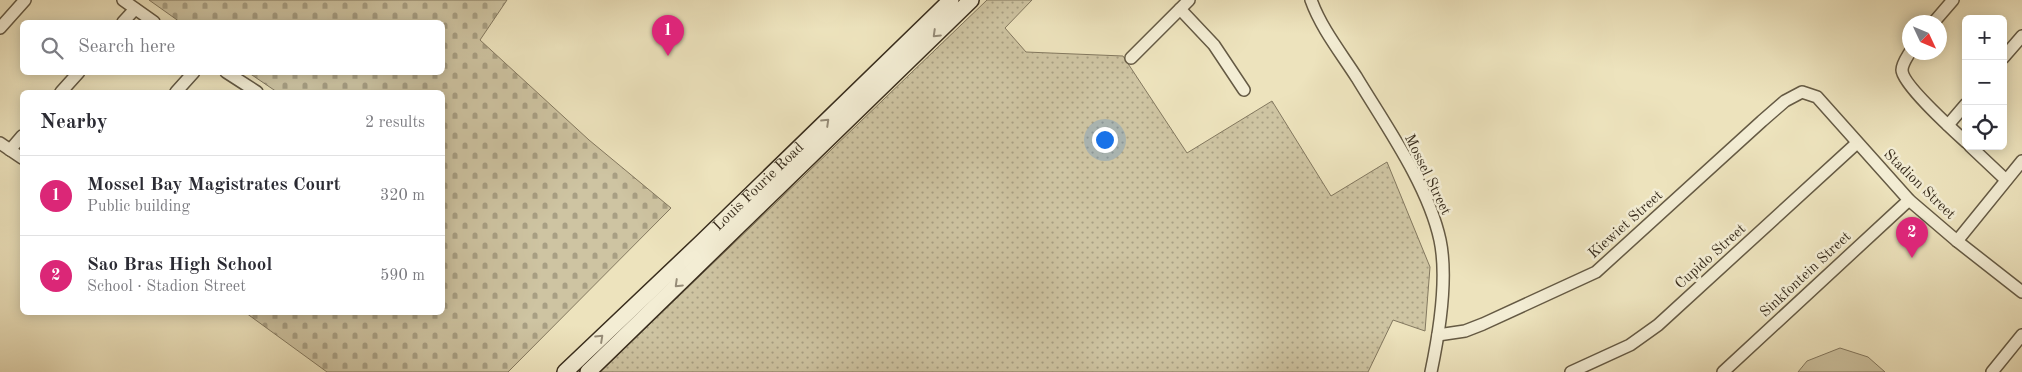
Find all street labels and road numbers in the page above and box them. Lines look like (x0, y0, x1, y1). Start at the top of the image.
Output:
street label: Mossel Street (1401, 132, 1453, 218)
street label: Louis Fourie Road (711, 140, 807, 234)
street label: Stadion Street (1880, 147, 1958, 223)
street label: Kiewiet Street (1586, 188, 1666, 262)
street label: Cupido Street (1673, 222, 1749, 292)
street label: Sinkfontein Street (1758, 229, 1854, 321)

